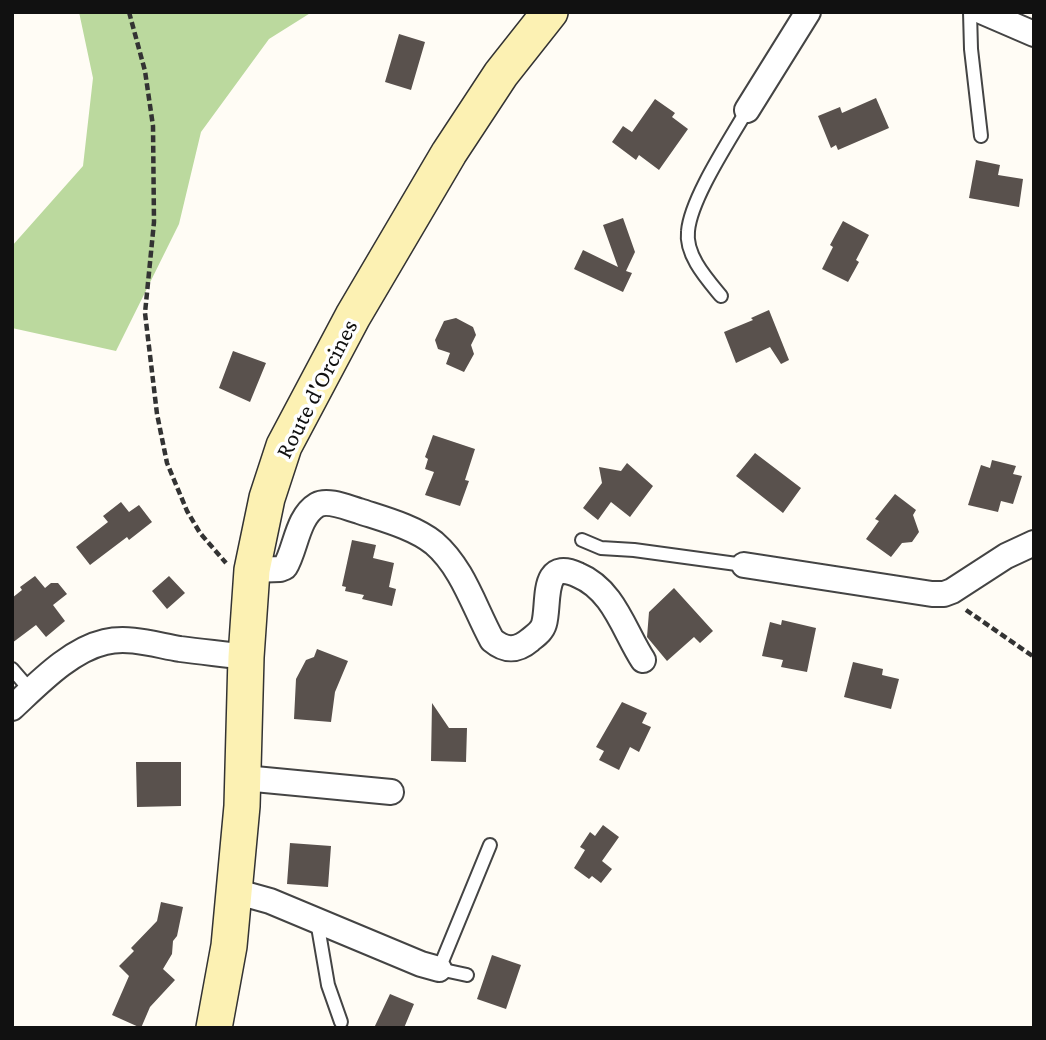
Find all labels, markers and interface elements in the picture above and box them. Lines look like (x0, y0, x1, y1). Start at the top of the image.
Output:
street label: Route d'Orcines (270, 315, 364, 463)

